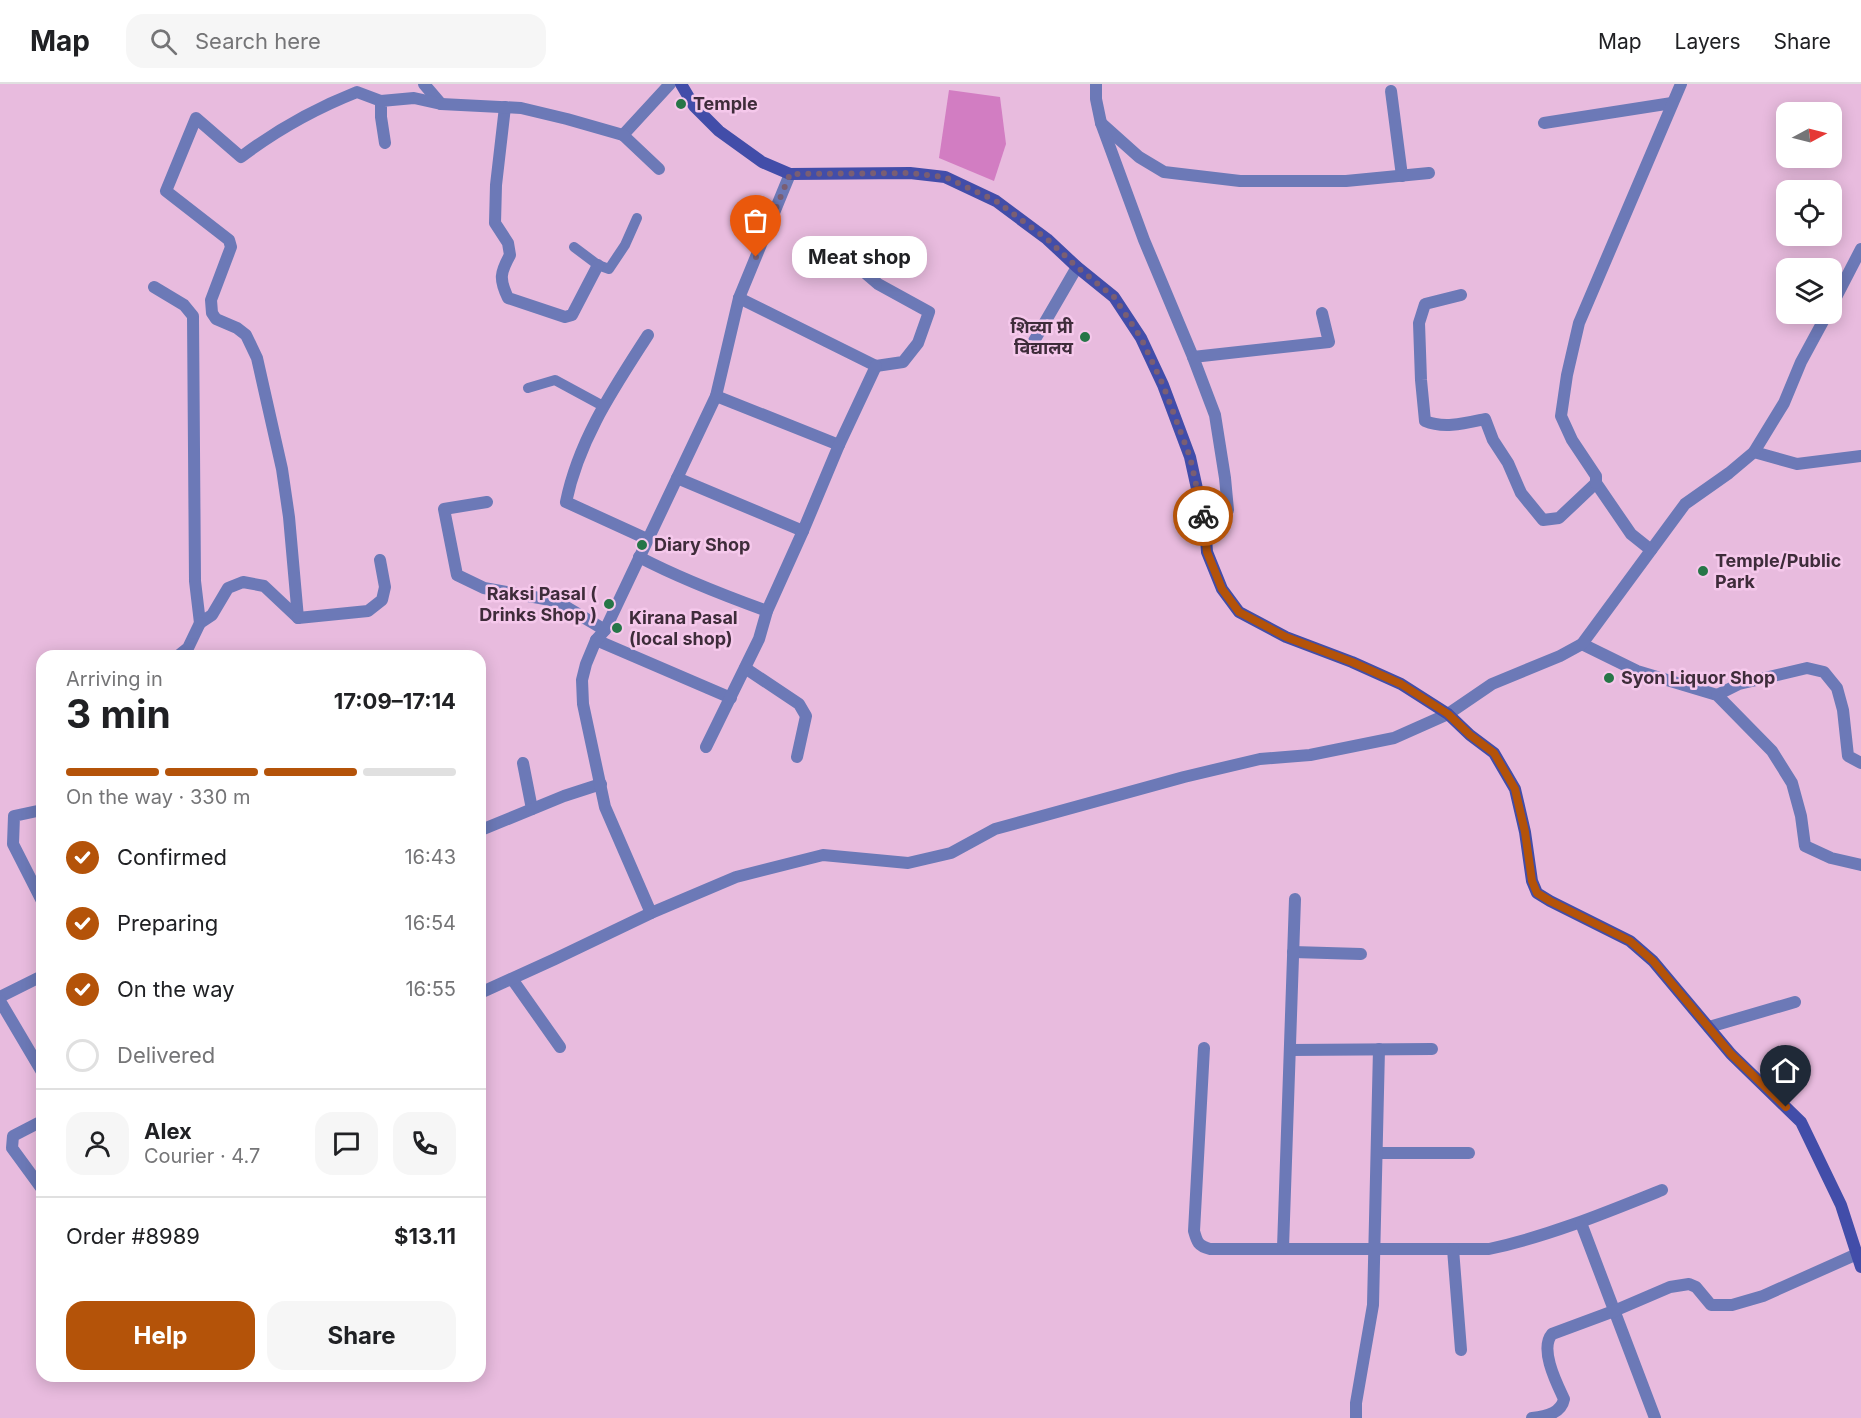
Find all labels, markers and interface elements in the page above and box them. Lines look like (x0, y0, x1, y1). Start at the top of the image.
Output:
search box (126, 14, 546, 68)
text: Map (30, 24, 90, 58)
icon: search (147, 25, 180, 58)
text: Search here (195, 28, 321, 54)
text: Map (1598, 29, 1642, 54)
text: Layers (1675, 29, 1741, 54)
text: Share (1774, 29, 1831, 54)
place label: Temple (693, 93, 758, 114)
marker: Temple (674, 97, 688, 111)
north arrow (1776, 102, 1842, 168)
map controls (1776, 102, 1842, 324)
button: locate (1776, 180, 1842, 246)
pin (730, 195, 781, 257)
icon: bag (739, 204, 772, 237)
callout: Meat shop (792, 236, 927, 278)
text: Meat shop (808, 245, 911, 269)
button: layers (1776, 258, 1842, 324)
place label: शिव्या प्री विद्यालय (1011, 316, 1074, 358)
marker: शिव्या प्री विद्यालय (1078, 330, 1092, 344)
courier (1173, 486, 1233, 546)
icon: bike (1187, 500, 1220, 533)
place label: Diary Shop (654, 534, 750, 555)
marker: Diary Shop (635, 538, 649, 552)
place label: Temple/Public Park (1715, 550, 1841, 592)
marker: Temple/Public Park (1696, 564, 1710, 578)
place label: Raksi Pasal ( Drinks Shop ) (479, 583, 597, 625)
marker: Raksi Pasal ( Drinks Shop ) (602, 597, 616, 611)
place label: Kirana Pasal (local shop) (629, 607, 738, 649)
marker: Kirana Pasal (local shop) (610, 621, 624, 635)
text: Arriving in (66, 667, 163, 691)
place label: Syon Liquor Shop (1621, 667, 1775, 688)
marker: Syon Liquor Shop (1602, 671, 1616, 685)
text: 17:09–17:14 (334, 688, 456, 714)
text: 3 min (66, 690, 171, 737)
text: On the way · 330 m (66, 785, 250, 809)
icon: check (66, 841, 99, 874)
text: Confirmed (117, 844, 227, 870)
text: 16:43 (404, 845, 456, 869)
icon: check (66, 907, 99, 940)
text: Preparing (117, 910, 218, 936)
text: 16:54 (405, 911, 456, 935)
icon: check (66, 973, 99, 1006)
text: On the way (117, 976, 235, 1002)
text: 16:55 (405, 977, 456, 1001)
text: Delivered (117, 1042, 215, 1068)
pin (1760, 1045, 1811, 1107)
icon: home (1769, 1054, 1802, 1087)
button: person (66, 1112, 129, 1175)
button: chat (315, 1112, 378, 1175)
button: phone (393, 1112, 456, 1175)
text: Alex (144, 1118, 192, 1144)
text: Courier · 4.7 (144, 1144, 260, 1168)
text: Order #8989 (66, 1223, 200, 1249)
text: $13.11 (394, 1223, 456, 1249)
button: Help (66, 1301, 255, 1370)
button: Share (267, 1301, 456, 1370)

